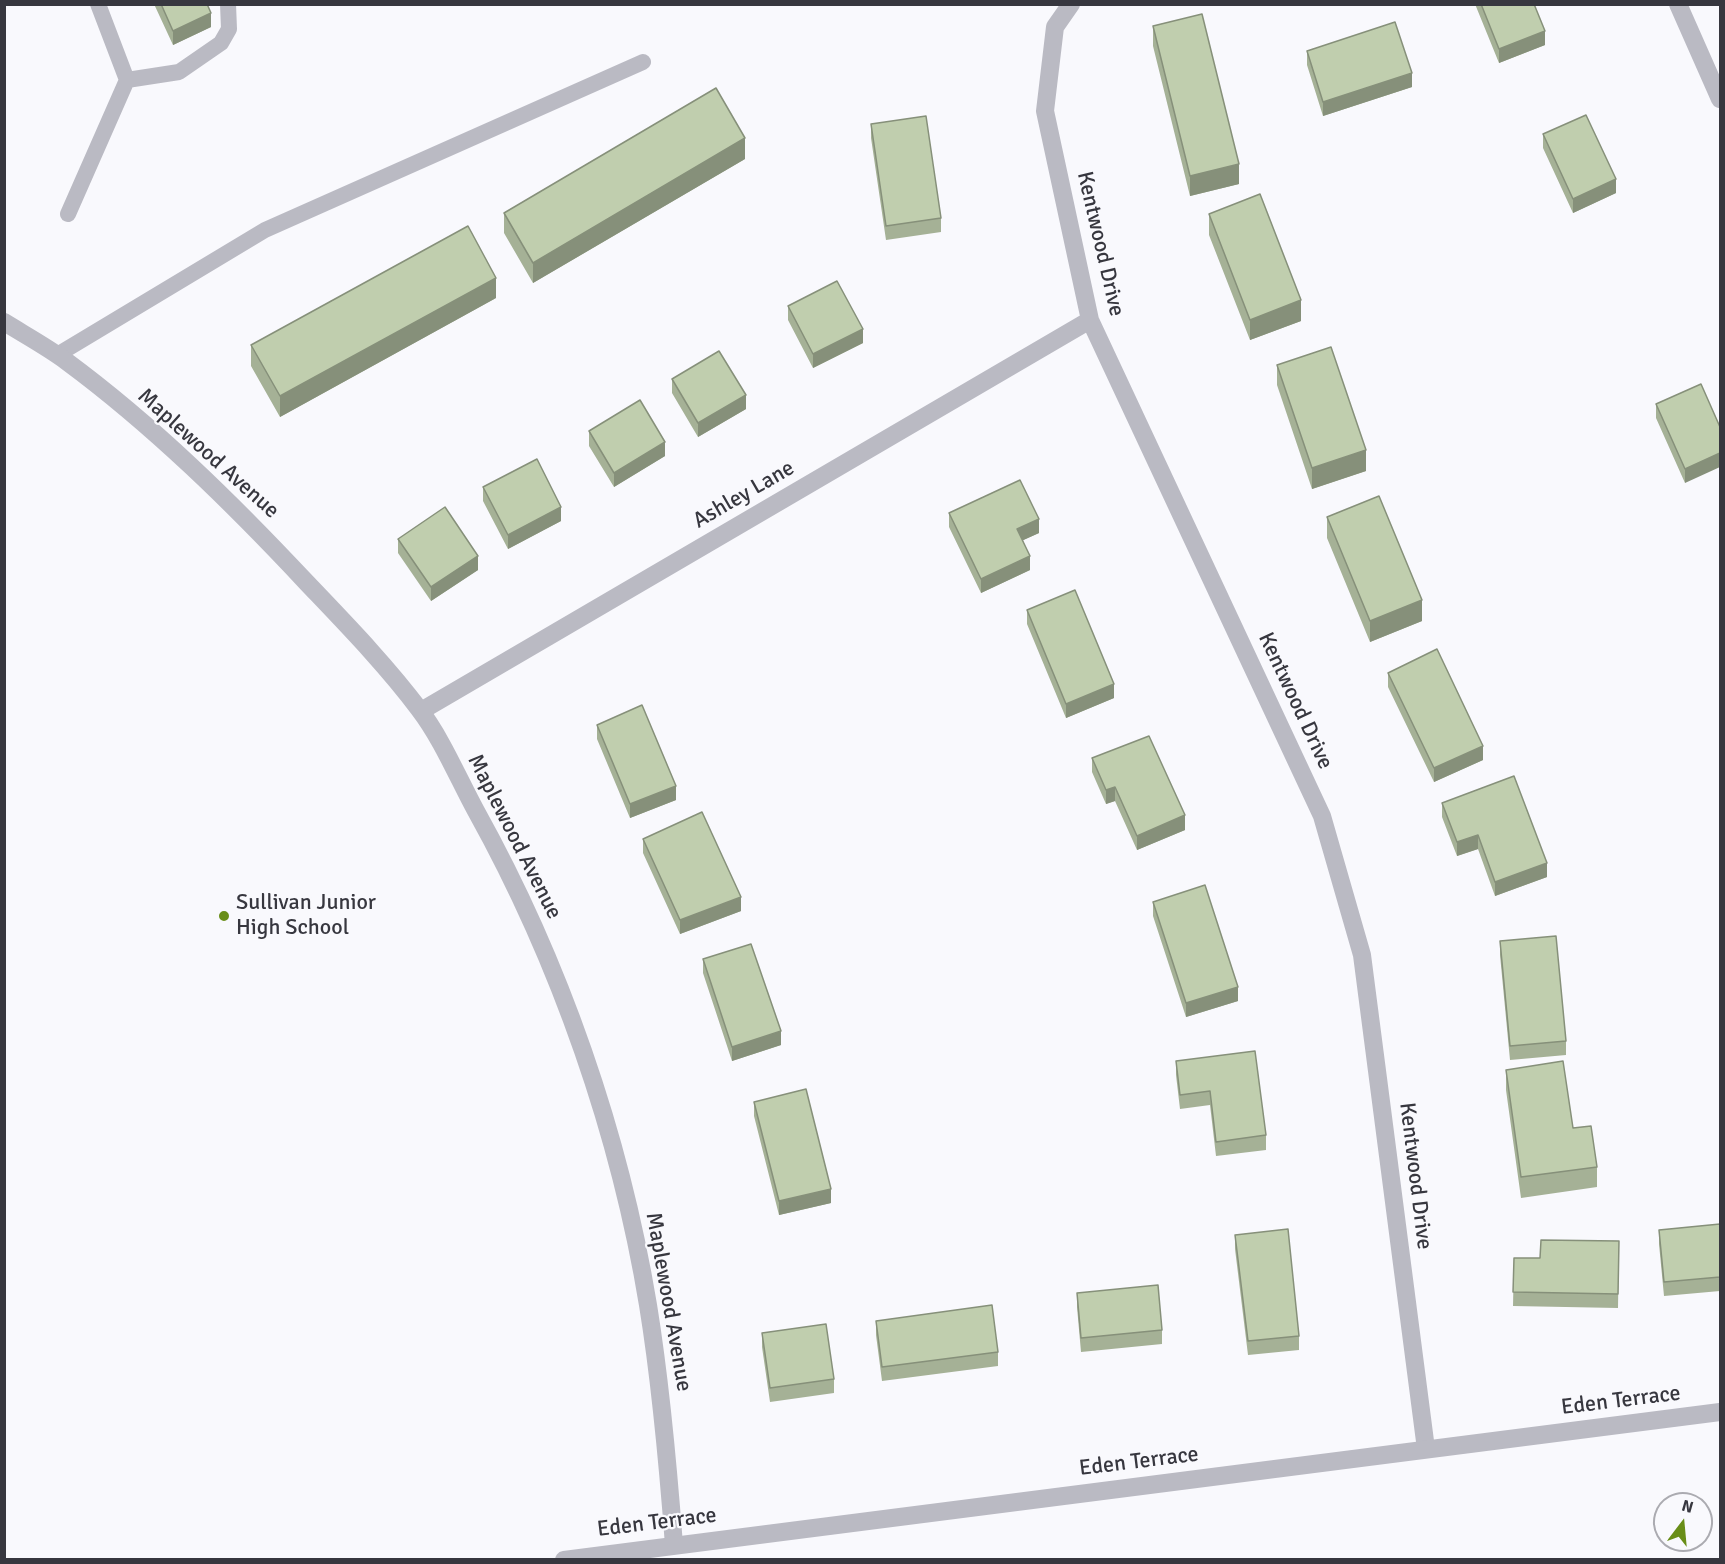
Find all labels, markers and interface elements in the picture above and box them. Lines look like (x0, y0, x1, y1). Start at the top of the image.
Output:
street label: Kentwood Drive (1071, 169, 1129, 319)
street label: Maplewood Avenue (132, 384, 284, 524)
street label: Ashley Lane (689, 455, 799, 535)
street label: Kentwood Drive (1252, 628, 1338, 774)
street label: Maplewood Avenue (461, 750, 567, 924)
place label: Sullivan Junior High School (236, 890, 376, 942)
marker: Sullivan Junior High School (217, 909, 231, 923)
street label: Kentwood Drive (1393, 1101, 1437, 1251)
street label: Maplewood Avenue (639, 1210, 697, 1394)
street label: Eden Terrace (1560, 1381, 1682, 1421)
street label: Eden Terrace (1078, 1442, 1200, 1482)
north arrow (1653, 1492, 1713, 1552)
text: N (1679, 1495, 1696, 1518)
street label: Eden Terrace (596, 1503, 718, 1543)

